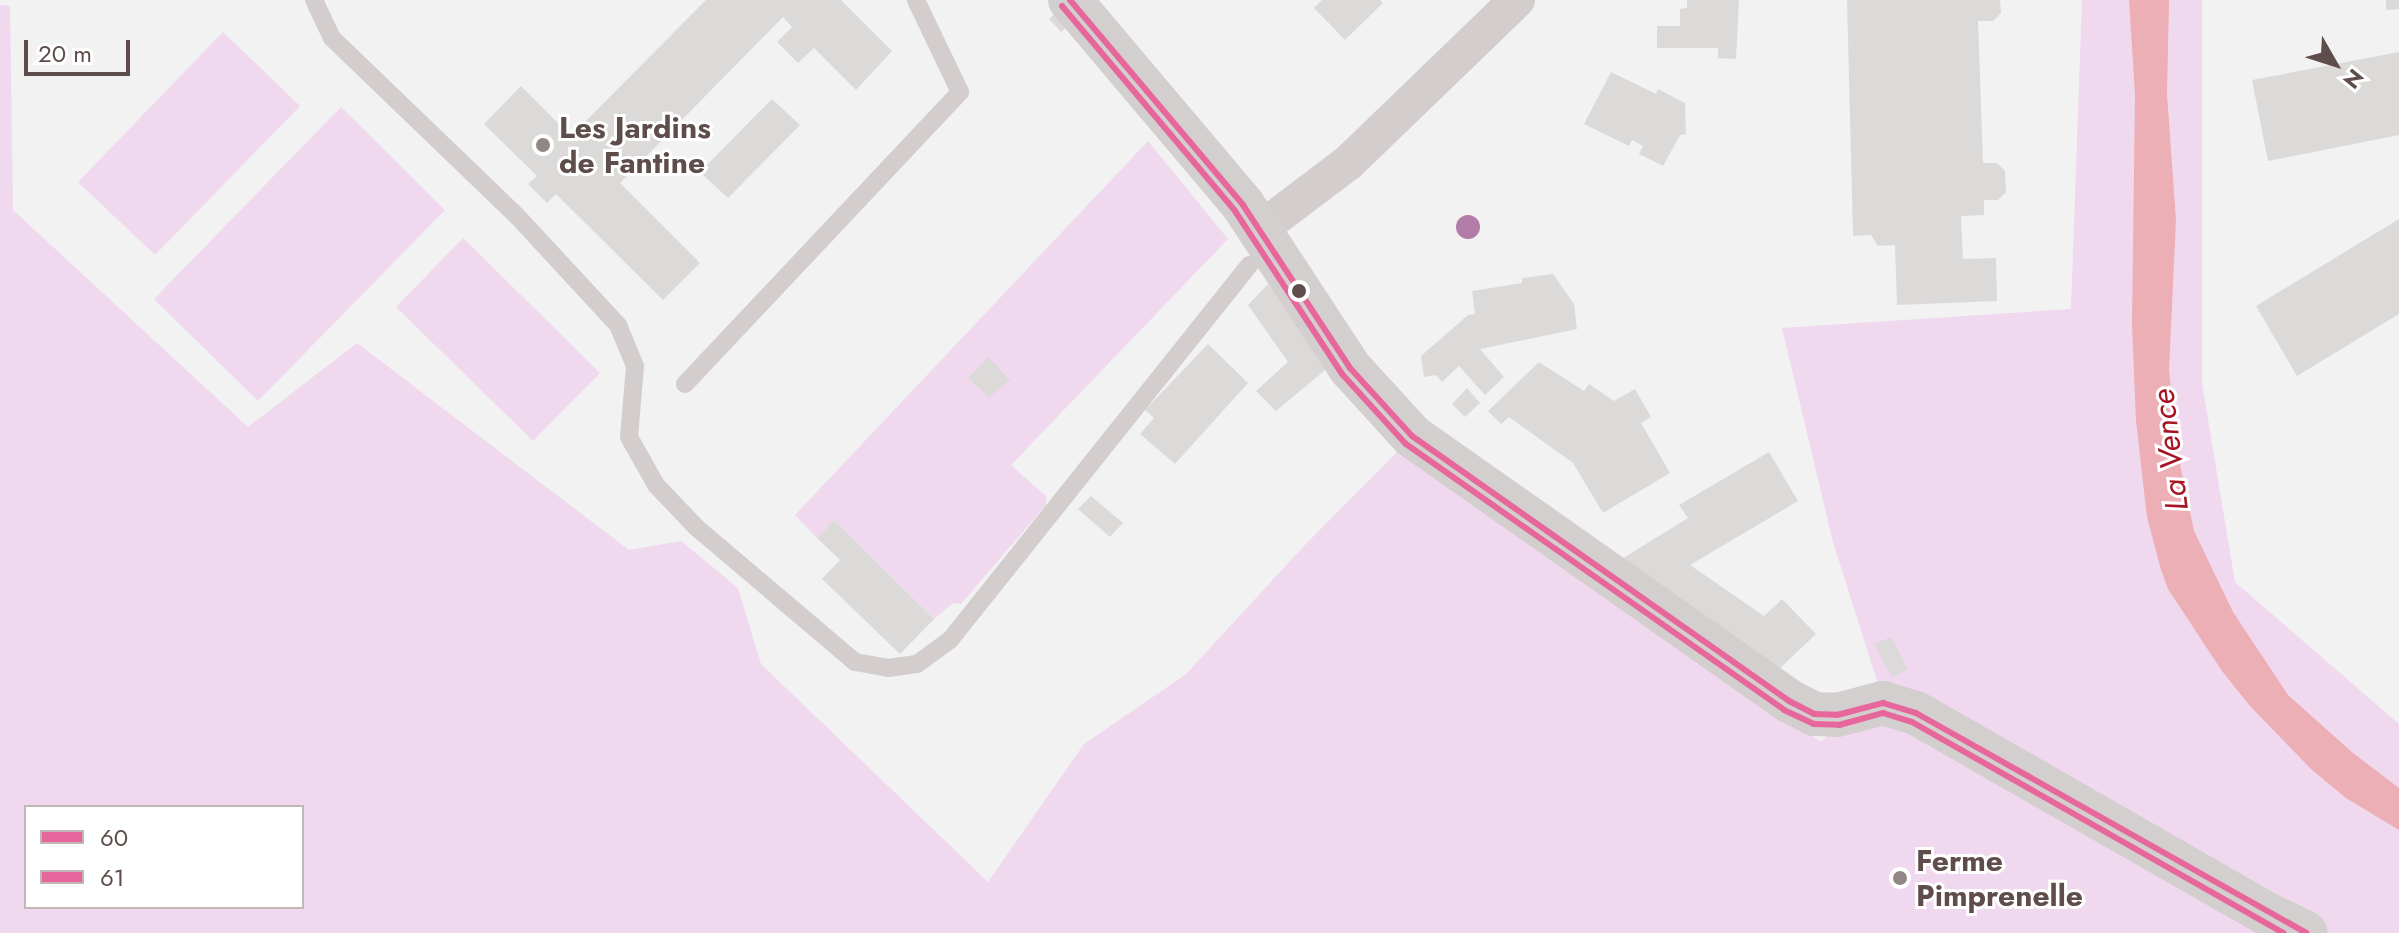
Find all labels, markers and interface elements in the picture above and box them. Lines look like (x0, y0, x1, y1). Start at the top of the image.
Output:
scale bar (28, 24, 134, 74)
north arrow (2295, 24, 2375, 104)
text: 20 m (38, 36, 92, 71)
text: N (2336, 62, 2372, 96)
place label: Les Jardins de Fantine (559, 110, 711, 180)
marker: Les Jardins de Fantine (534, 136, 552, 154)
unlabelled marker (1291, 283, 1307, 299)
water label: La Vence (2143, 387, 2197, 513)
legend (24, 805, 304, 909)
text: 60 (100, 820, 128, 855)
place label: Ferme Pimprenelle (1916, 843, 2083, 914)
text: 61 (100, 860, 125, 895)
marker: Ferme Pimprenelle (1891, 869, 1909, 887)

